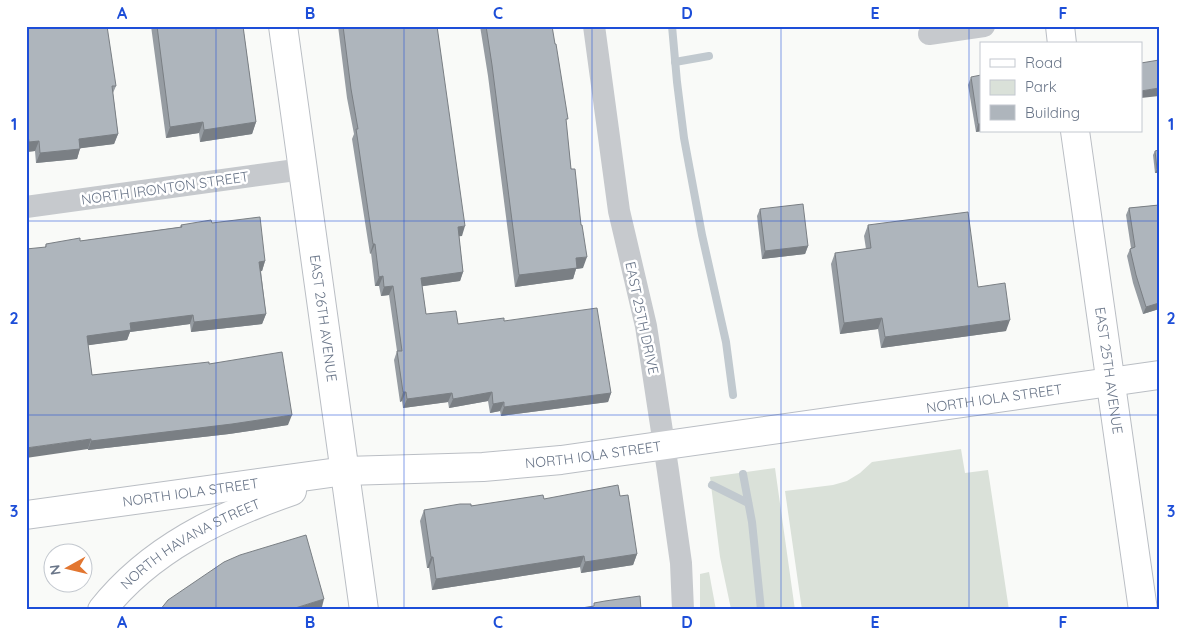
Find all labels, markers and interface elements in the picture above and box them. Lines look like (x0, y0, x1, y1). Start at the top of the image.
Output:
text: A (117, 3, 128, 23)
text: B (305, 3, 315, 23)
text: C (493, 3, 503, 23)
text: D (681, 3, 693, 23)
text: E (870, 3, 880, 23)
text: F (1059, 3, 1068, 23)
legend (980, 42, 1142, 132)
text: Road (1025, 53, 1062, 72)
text: Park (1025, 77, 1057, 96)
text: Building (1025, 103, 1080, 122)
text: 1 (11, 114, 17, 134)
text: 1 (1168, 114, 1174, 134)
street label: NORTH IRONTON STREET (80, 167, 250, 209)
street label: EAST 26TH AVENUE (306, 254, 341, 383)
street label: EAST 25TH DRIVE (621, 260, 663, 376)
street label: EAST 25TH AVENUE (1091, 306, 1127, 435)
text: 2 (9, 308, 19, 328)
text: 2 (1166, 308, 1176, 328)
street label: NORTH IOLA STREET (925, 380, 1063, 417)
street label: NORTH IOLA STREET (524, 437, 662, 472)
street label: NORTH IOLA STREET (121, 474, 260, 511)
street label: NORTH HAVANA STREET (116, 495, 263, 593)
text: 3 (10, 501, 18, 521)
text: 3 (1167, 501, 1175, 521)
north arrow (42, 544, 92, 594)
text: N (45, 563, 65, 576)
text: A (117, 612, 128, 632)
text: B (305, 612, 315, 632)
text: C (493, 612, 503, 632)
text: D (681, 612, 693, 632)
text: E (870, 612, 880, 632)
text: F (1059, 612, 1068, 632)

